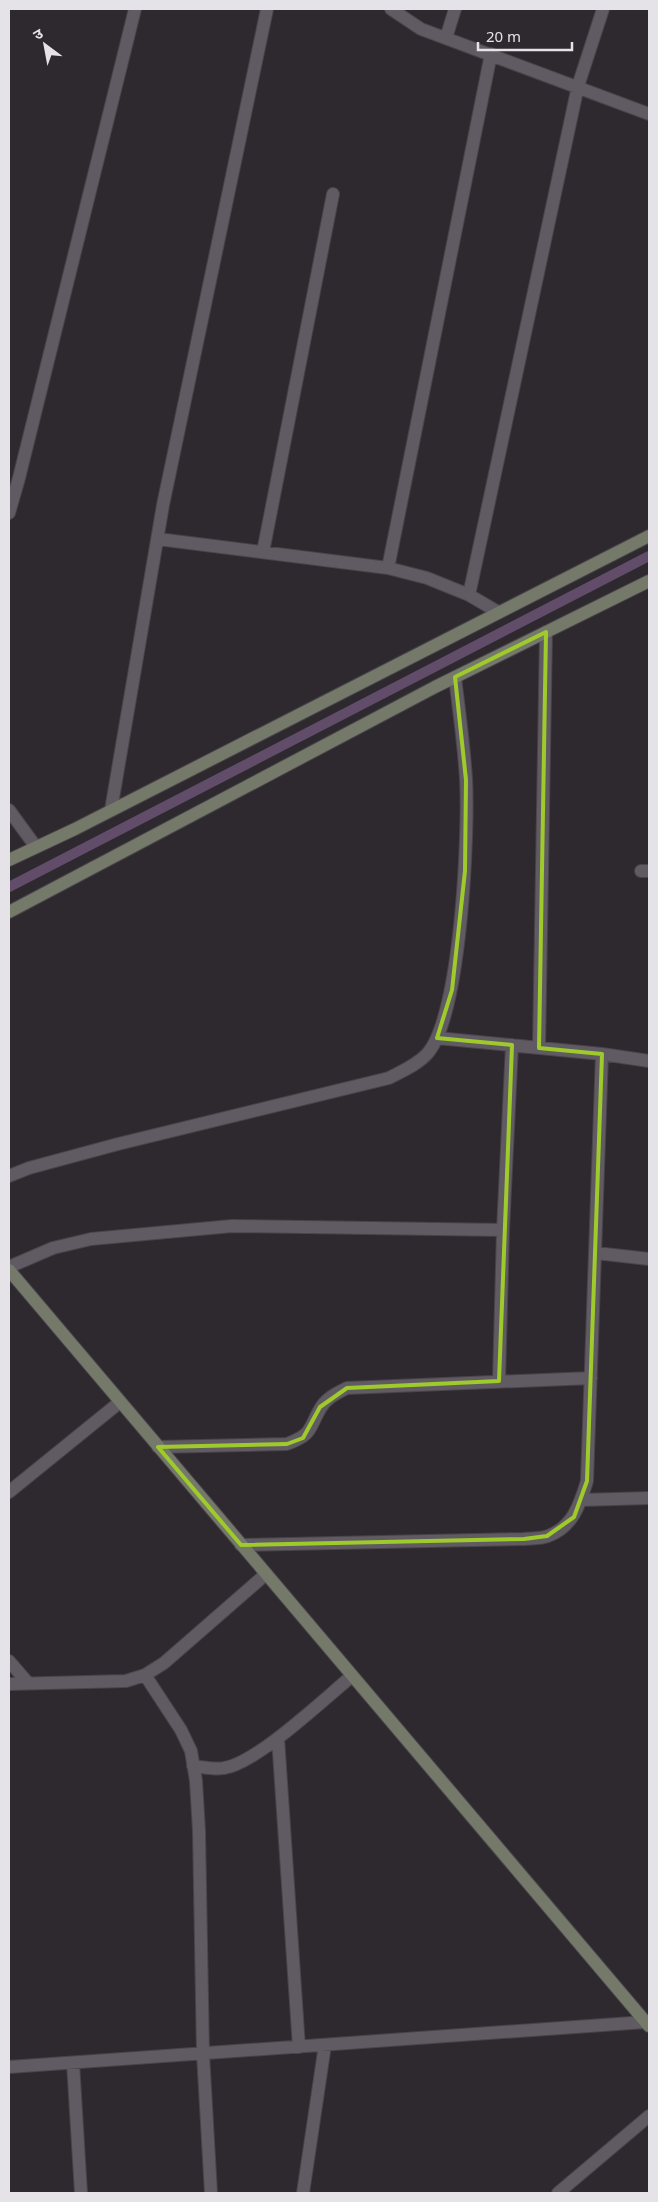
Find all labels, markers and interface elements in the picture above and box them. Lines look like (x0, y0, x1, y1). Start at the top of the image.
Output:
north arrow (20, 20, 70, 70)
scale bar (478, 20, 572, 52)
text: उ (29, 23, 47, 44)
text: 20 m (486, 26, 521, 46)

